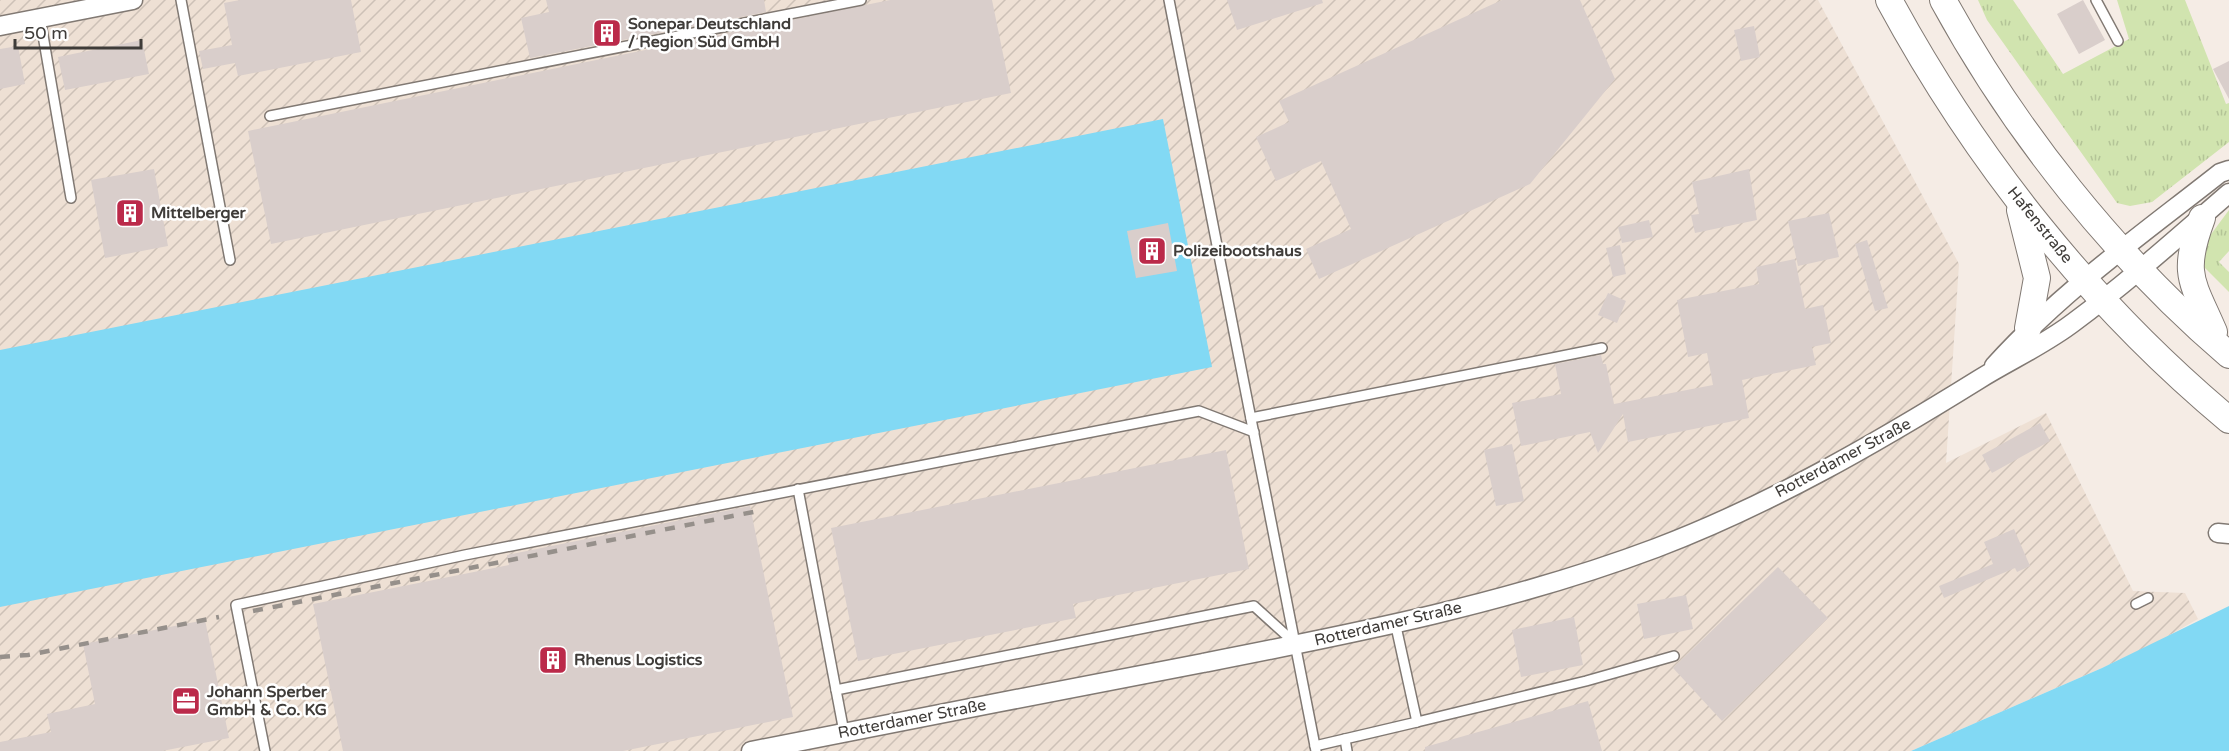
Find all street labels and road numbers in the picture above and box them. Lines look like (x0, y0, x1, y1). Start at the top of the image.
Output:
street label: Hafenstraße (2003, 183, 2077, 267)
street label: Rotterdamer Straße (1772, 414, 1914, 502)
street label: Rotterdamer Straße (1312, 597, 1464, 651)
street label: Rotterdamer Straße (836, 695, 988, 743)

